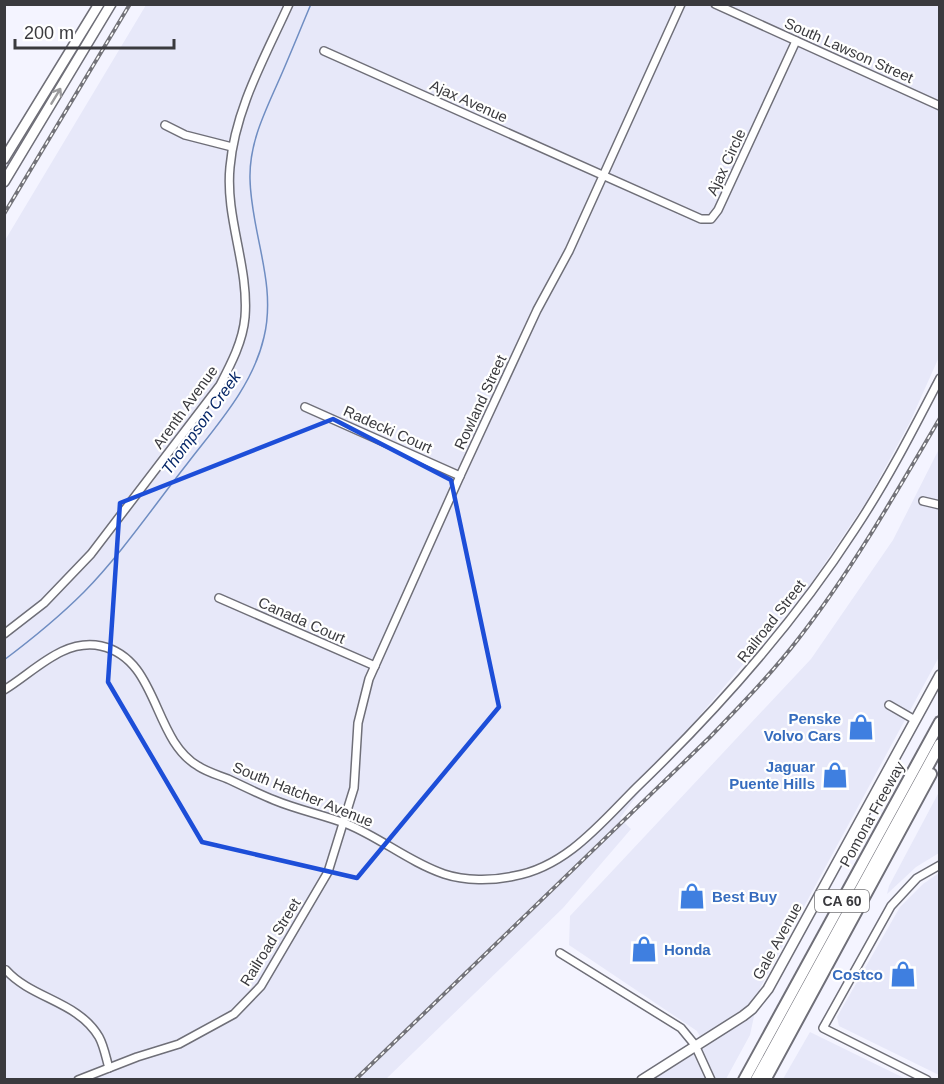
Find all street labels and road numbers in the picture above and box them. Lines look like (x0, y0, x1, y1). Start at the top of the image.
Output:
street label: South Lawson Street (782, 14, 917, 86)
street label: Ajax Avenue (428, 76, 510, 126)
street label: Ajax Circle (703, 126, 749, 198)
street label: Rowland Street (451, 351, 510, 452)
street label: Arenth Avenue (149, 362, 221, 452)
street label: Radecki Court (341, 402, 436, 456)
street label: Railroad Street (733, 576, 809, 666)
street label: Canada Court (256, 593, 349, 647)
street label: South Hatcher Avenue (230, 758, 376, 830)
street label: Pomona Freeway (836, 758, 908, 870)
road number: CA 60 (815, 890, 869, 912)
street label: Railroad Street (236, 894, 304, 989)
street label: Gale Avenue (749, 899, 805, 983)

